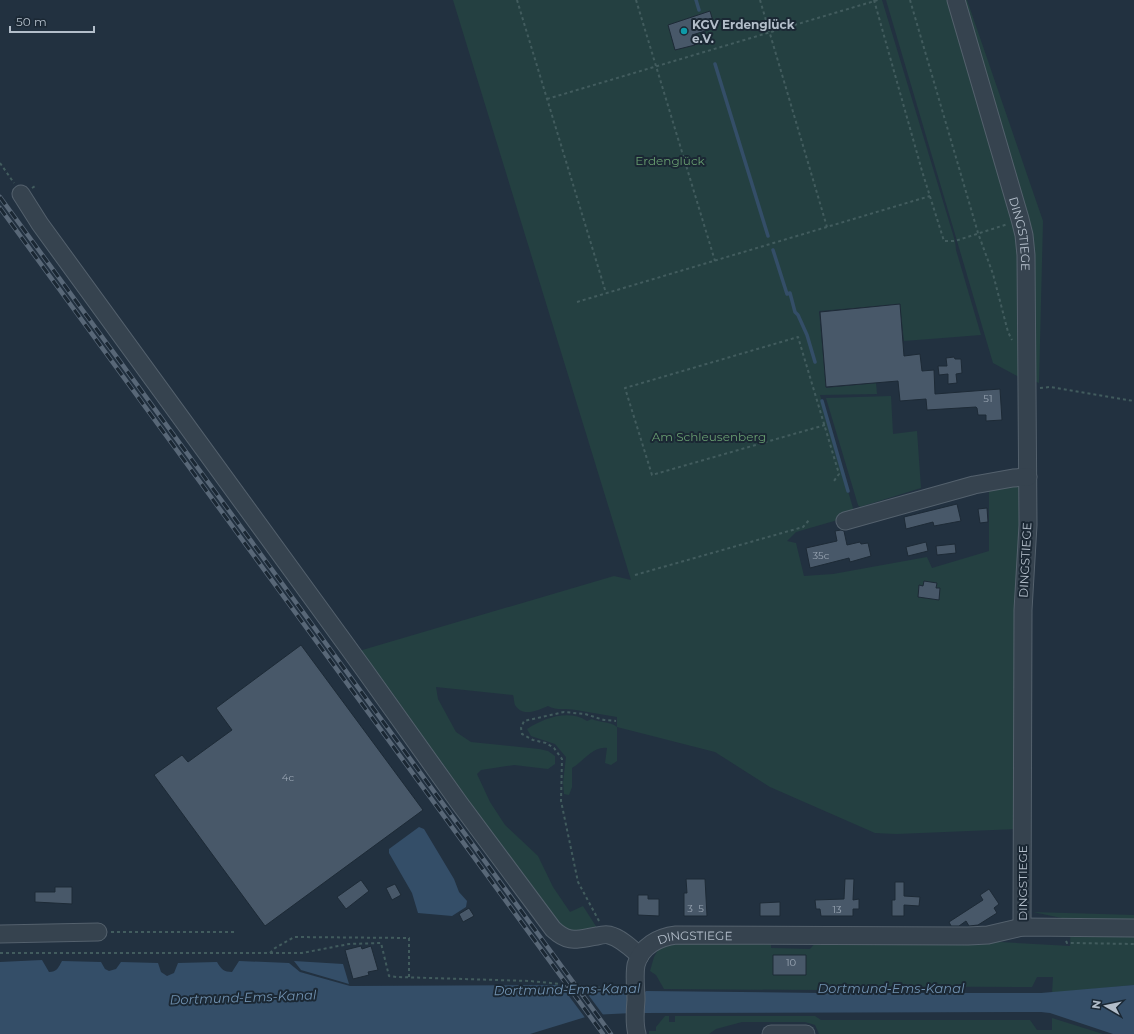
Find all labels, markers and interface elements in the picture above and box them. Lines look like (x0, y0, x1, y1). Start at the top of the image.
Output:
scale bar (10, 8, 94, 34)
text: 50 m (16, 14, 47, 29)
place label: KGV Erdenglück e.V. (692, 17, 795, 46)
marker: KGV Erdenglück e.V. (679, 26, 689, 36)
park label: Erdenglück (635, 153, 706, 168)
street label: DINGSTIEGE (1006, 195, 1034, 271)
house number: 51 (983, 392, 993, 405)
park label: Am Schleusenberg (652, 429, 766, 444)
street label: DINGSTIEGE (1016, 522, 1034, 598)
house number: 35c (813, 549, 830, 562)
house number: 4c (282, 771, 295, 784)
street label: DINGSTIEGE (1015, 845, 1030, 921)
house number: 3 (687, 902, 693, 915)
house number: 5 (698, 902, 704, 915)
house number: 13 (832, 903, 842, 916)
street label: DINGSTIEGE (655, 927, 732, 947)
house number: 10 (786, 956, 796, 969)
water label: Dortmund-Ems-Kanal (493, 980, 641, 998)
water label: Dortmund-Ems-Kanal (818, 980, 965, 996)
water label: Dortmund-Ems-Kanal (169, 986, 317, 1008)
north arrow (1086, 986, 1126, 1026)
text: N (1089, 999, 1104, 1010)

